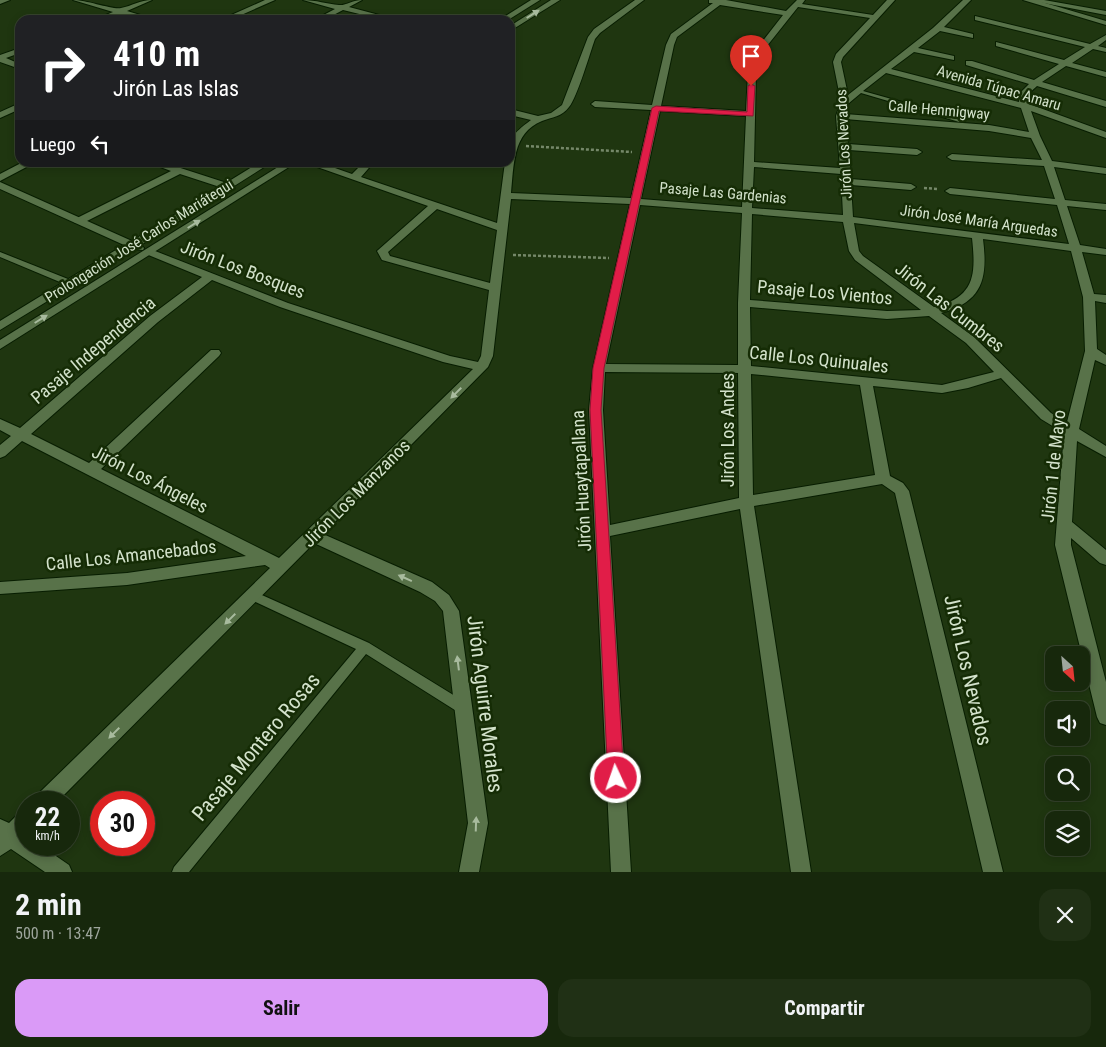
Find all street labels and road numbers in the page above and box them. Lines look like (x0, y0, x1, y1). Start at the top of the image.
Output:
street label: Avenida Túpac Amaru (935, 62, 1063, 114)
street label: Jirón Los Nevados (832, 89, 856, 199)
street label: Calle Henmigway (887, 97, 991, 123)
street label: Prolongación José Carlos Mariátegui (42, 175, 236, 307)
street label: Pasaje Las Gardenias (659, 178, 787, 208)
street label: Jirón José María Arguedas (899, 201, 1059, 241)
street label: Jirón Los Bosques (178, 236, 308, 302)
street label: Jirón Las Cumbres (891, 258, 1009, 356)
street label: Pasaje Los Vientos (757, 276, 893, 308)
street label: Pasaje Independencia (27, 292, 159, 408)
street label: Calle Los Quinuales (748, 341, 890, 377)
street label: Jirón Los Andes (717, 373, 738, 487)
street label: Jirón 1 de Mayo (1037, 409, 1069, 523)
street label: Jirón Huaytapallana (567, 410, 595, 552)
street label: Jirón Los Manzanos (298, 435, 414, 551)
street label: Jirón Los Ángeles (89, 441, 211, 517)
street label: Calle Los Amancebados (45, 536, 217, 574)
street label: Jirón Los Nevados (939, 592, 997, 748)
street label: Jirón Aguirre Morales (462, 614, 508, 794)
street label: Pasaje Montero Rosas (187, 668, 325, 826)

